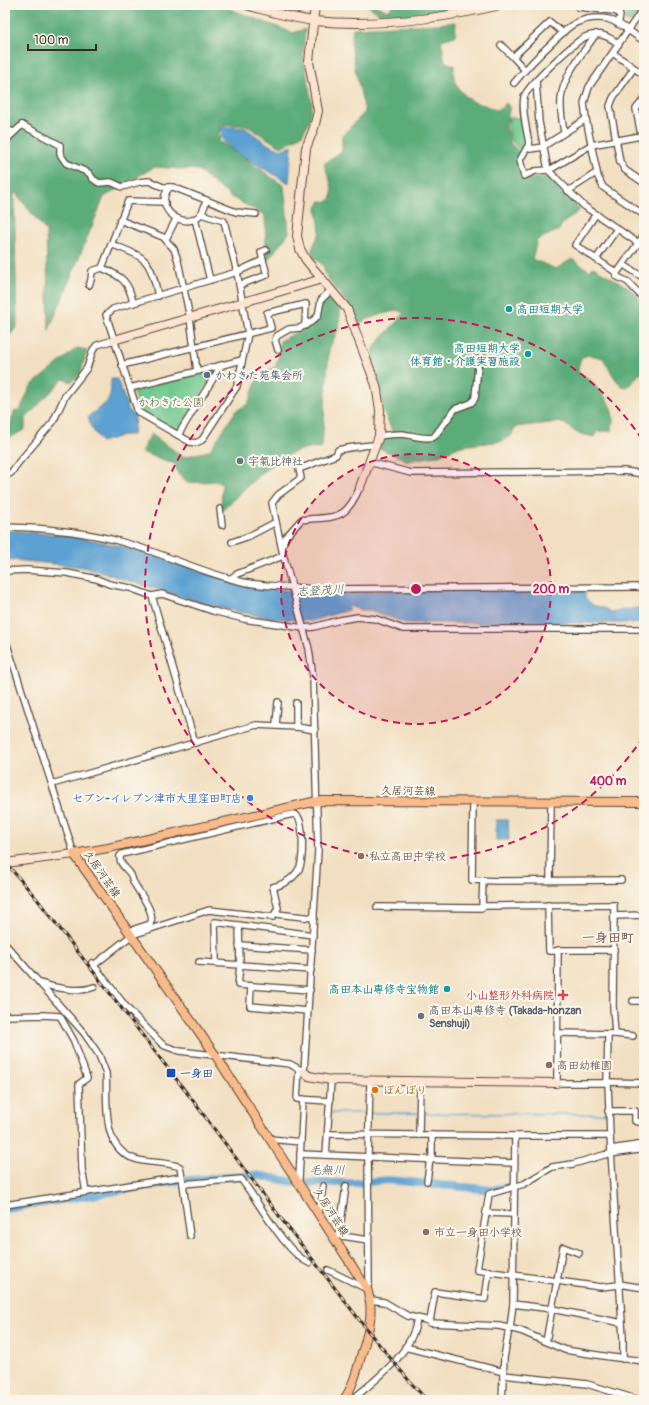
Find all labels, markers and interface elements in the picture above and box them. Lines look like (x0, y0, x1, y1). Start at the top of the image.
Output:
scale bar (28, 26, 96, 52)
text: 100 m (34, 33, 69, 48)
place label: 高田短期大学 (517, 303, 583, 316)
marker: 高田短期大学 (504, 304, 514, 314)
place label: 高田短期大学 体育館・介護実習施設 (410, 342, 520, 368)
marker: 高田短期大学 体育館・介護実習施設 (523, 349, 533, 359)
place label: かわきた苑集会所 (215, 369, 303, 382)
marker: かわきた苑集会所 (202, 370, 212, 380)
park label: かわきた公園 (138, 396, 204, 409)
place label: 宇氣比神社 (248, 455, 303, 468)
marker: 宇氣比神社 (235, 456, 245, 466)
water label: 志登茂川 (296, 582, 344, 600)
centre of rings (409, 582, 423, 596)
text: 200 m (533, 582, 570, 597)
text: 400 m (589, 774, 627, 789)
street label: 久居河芸線 (380, 784, 436, 798)
place label: セブン-イレブン津市大里窪田町店 (72, 792, 242, 805)
marker: セブン-イレブン津市大里窪田町店 (245, 793, 255, 803)
street label: 久居河芸線 (81, 848, 123, 900)
place label: 私立高田中学校 (369, 850, 446, 863)
marker: 私立高田中学校 (356, 851, 366, 861)
district label: 一身田町 (582, 930, 634, 946)
place label: 高田本山専修寺宝物館 (329, 983, 439, 996)
marker: 高田本山専修寺宝物館 (442, 984, 452, 994)
place label: 小山整形外科病院 (466, 989, 554, 1002)
marker: 小山整形外科病院 (557, 989, 569, 1001)
place label: 高田本山専修寺 (Takada-honzan Senshuji) (429, 1004, 581, 1030)
marker: 高田本山専修寺 (Takada-honzan Senshuji) (416, 1011, 426, 1021)
place label: 高田幼稚園 (557, 1059, 612, 1072)
marker: 高田幼稚園 (544, 1060, 554, 1070)
marker: 一身田 (165, 1067, 177, 1079)
place label: 一身田 (180, 1067, 213, 1080)
place label: ぼんぼり (383, 1084, 427, 1097)
marker: ぼんぼり (370, 1085, 380, 1095)
water label: 毛無川 (309, 1163, 345, 1178)
street label: 久居河芸線 (311, 1185, 351, 1239)
place label: 市立一身田小学校 (434, 1226, 522, 1239)
marker: 市立一身田小学校 (421, 1227, 431, 1237)

